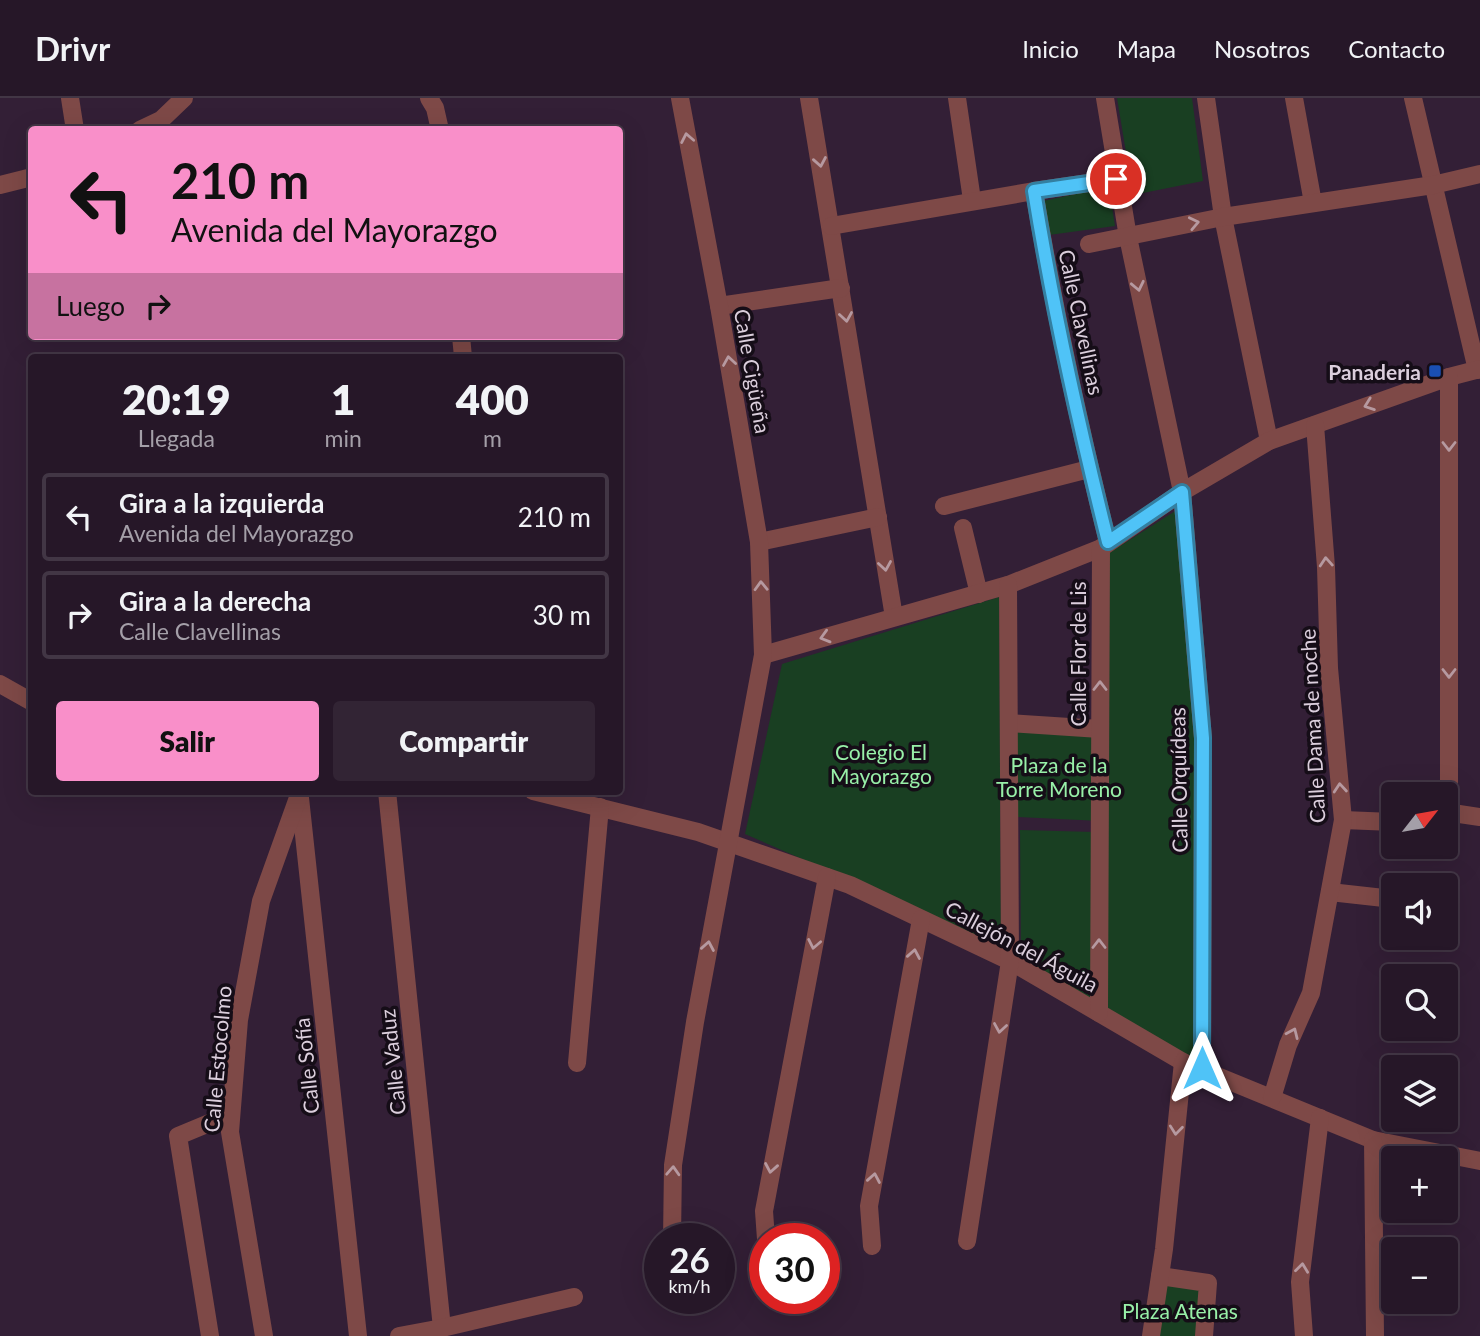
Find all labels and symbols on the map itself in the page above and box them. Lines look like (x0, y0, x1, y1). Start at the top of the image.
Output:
one-way arrow (680, 132, 695, 144)
pin (1086, 149, 1146, 209)
one-way arrow (812, 156, 827, 168)
one-way arrow (1188, 217, 1200, 232)
street label: Calle Clavellinas (1054, 247, 1110, 397)
one-way arrow (1130, 280, 1145, 292)
street label: Calle Cigüeña (730, 307, 776, 435)
one-way arrow (838, 311, 853, 323)
one-way arrow (722, 355, 737, 367)
place label: Panaderia (1328, 359, 1421, 384)
marker: Panaderia (1427, 363, 1443, 379)
one-way arrow (1363, 397, 1375, 411)
one-way arrow (1441, 441, 1457, 451)
one-way arrow (1319, 556, 1334, 567)
one-way arrow (878, 560, 893, 572)
one-way arrow (753, 581, 768, 592)
street label: Calle Flor de Lis (1065, 581, 1090, 727)
street label: Calle Dama de noche (1294, 628, 1330, 824)
one-way arrow (819, 629, 831, 643)
one-way arrow (1441, 668, 1457, 679)
one-way arrow (1092, 680, 1108, 691)
street label: Calle Orquídeas (1164, 707, 1192, 853)
park label: Colegio El Mayorazgo (830, 739, 932, 788)
park label: Plaza de la Torre Moreno (996, 752, 1122, 801)
north arrow (1381, 782, 1458, 859)
one-way arrow (1333, 783, 1348, 794)
street label: Callejón del Águila (941, 895, 1103, 997)
one-way arrow (807, 938, 822, 950)
one-way arrow (1091, 939, 1107, 949)
one-way arrow (700, 940, 715, 952)
one-way arrow (906, 948, 921, 960)
street label: Calle Estocolmo (198, 985, 236, 1133)
street label: Calle Vaduz (374, 1008, 410, 1116)
street label: Calle Sofía (289, 1017, 323, 1115)
one-way arrow (993, 1022, 1008, 1034)
one-way arrow (1285, 1028, 1299, 1041)
position arrow (1165, 1031, 1239, 1105)
one-way arrow (1169, 1124, 1184, 1135)
one-way arrow (765, 1162, 780, 1174)
one-way arrow (665, 1165, 680, 1176)
one-way arrow (866, 1172, 881, 1184)
speed limit sign: 30 (749, 1223, 840, 1314)
one-way arrow (1295, 1262, 1310, 1274)
park label: Plaza Atenas (1122, 1298, 1238, 1323)

